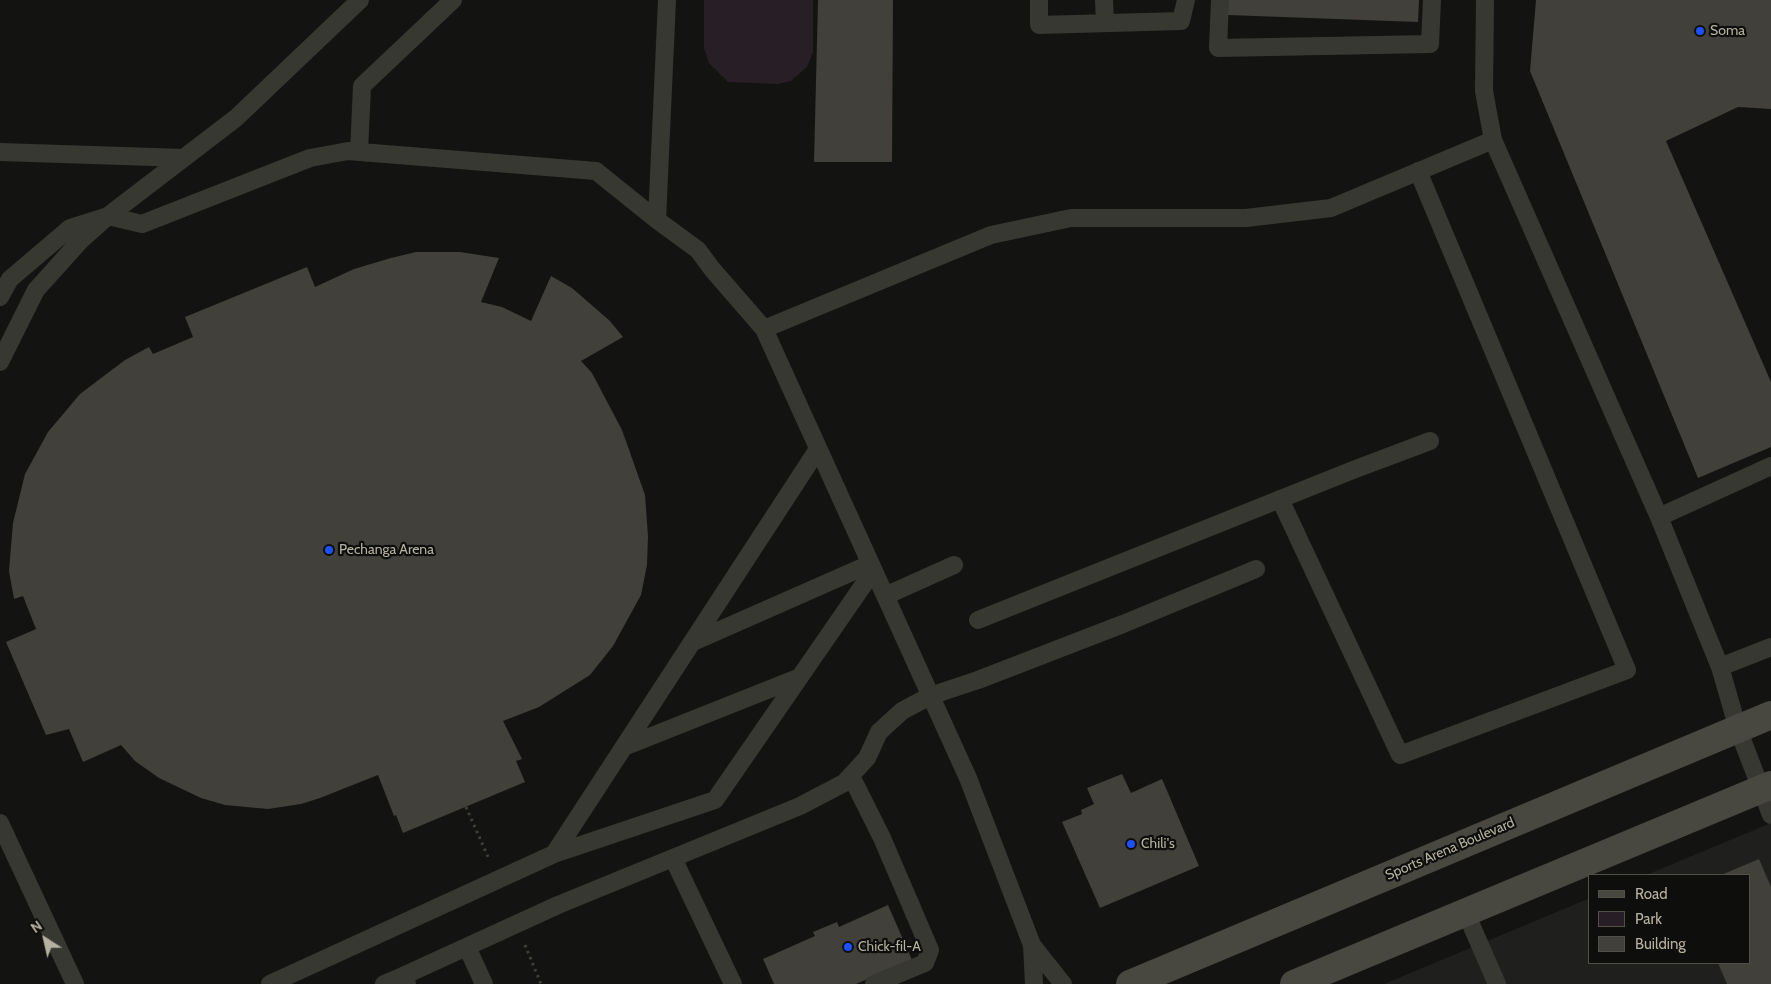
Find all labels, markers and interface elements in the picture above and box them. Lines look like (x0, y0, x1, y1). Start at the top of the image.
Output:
place label: Soma (1710, 23, 1745, 39)
marker: Soma (1694, 25, 1706, 37)
place label: Pechanga Arena (339, 542, 434, 558)
marker: Pechanga Arena (323, 544, 335, 556)
street label: Sports Arena Boulevard (1383, 814, 1517, 884)
place label: Chili's (1141, 836, 1175, 852)
marker: Chili's (1125, 838, 1137, 850)
legend (1588, 874, 1751, 964)
text: Road (1635, 885, 1668, 903)
text: Park (1635, 910, 1662, 928)
north arrow (20, 914, 70, 964)
text: N (27, 916, 46, 937)
text: Building (1635, 935, 1686, 953)
place label: Chick-fil-A (858, 939, 921, 955)
marker: Chick-fil-A (842, 941, 854, 953)

